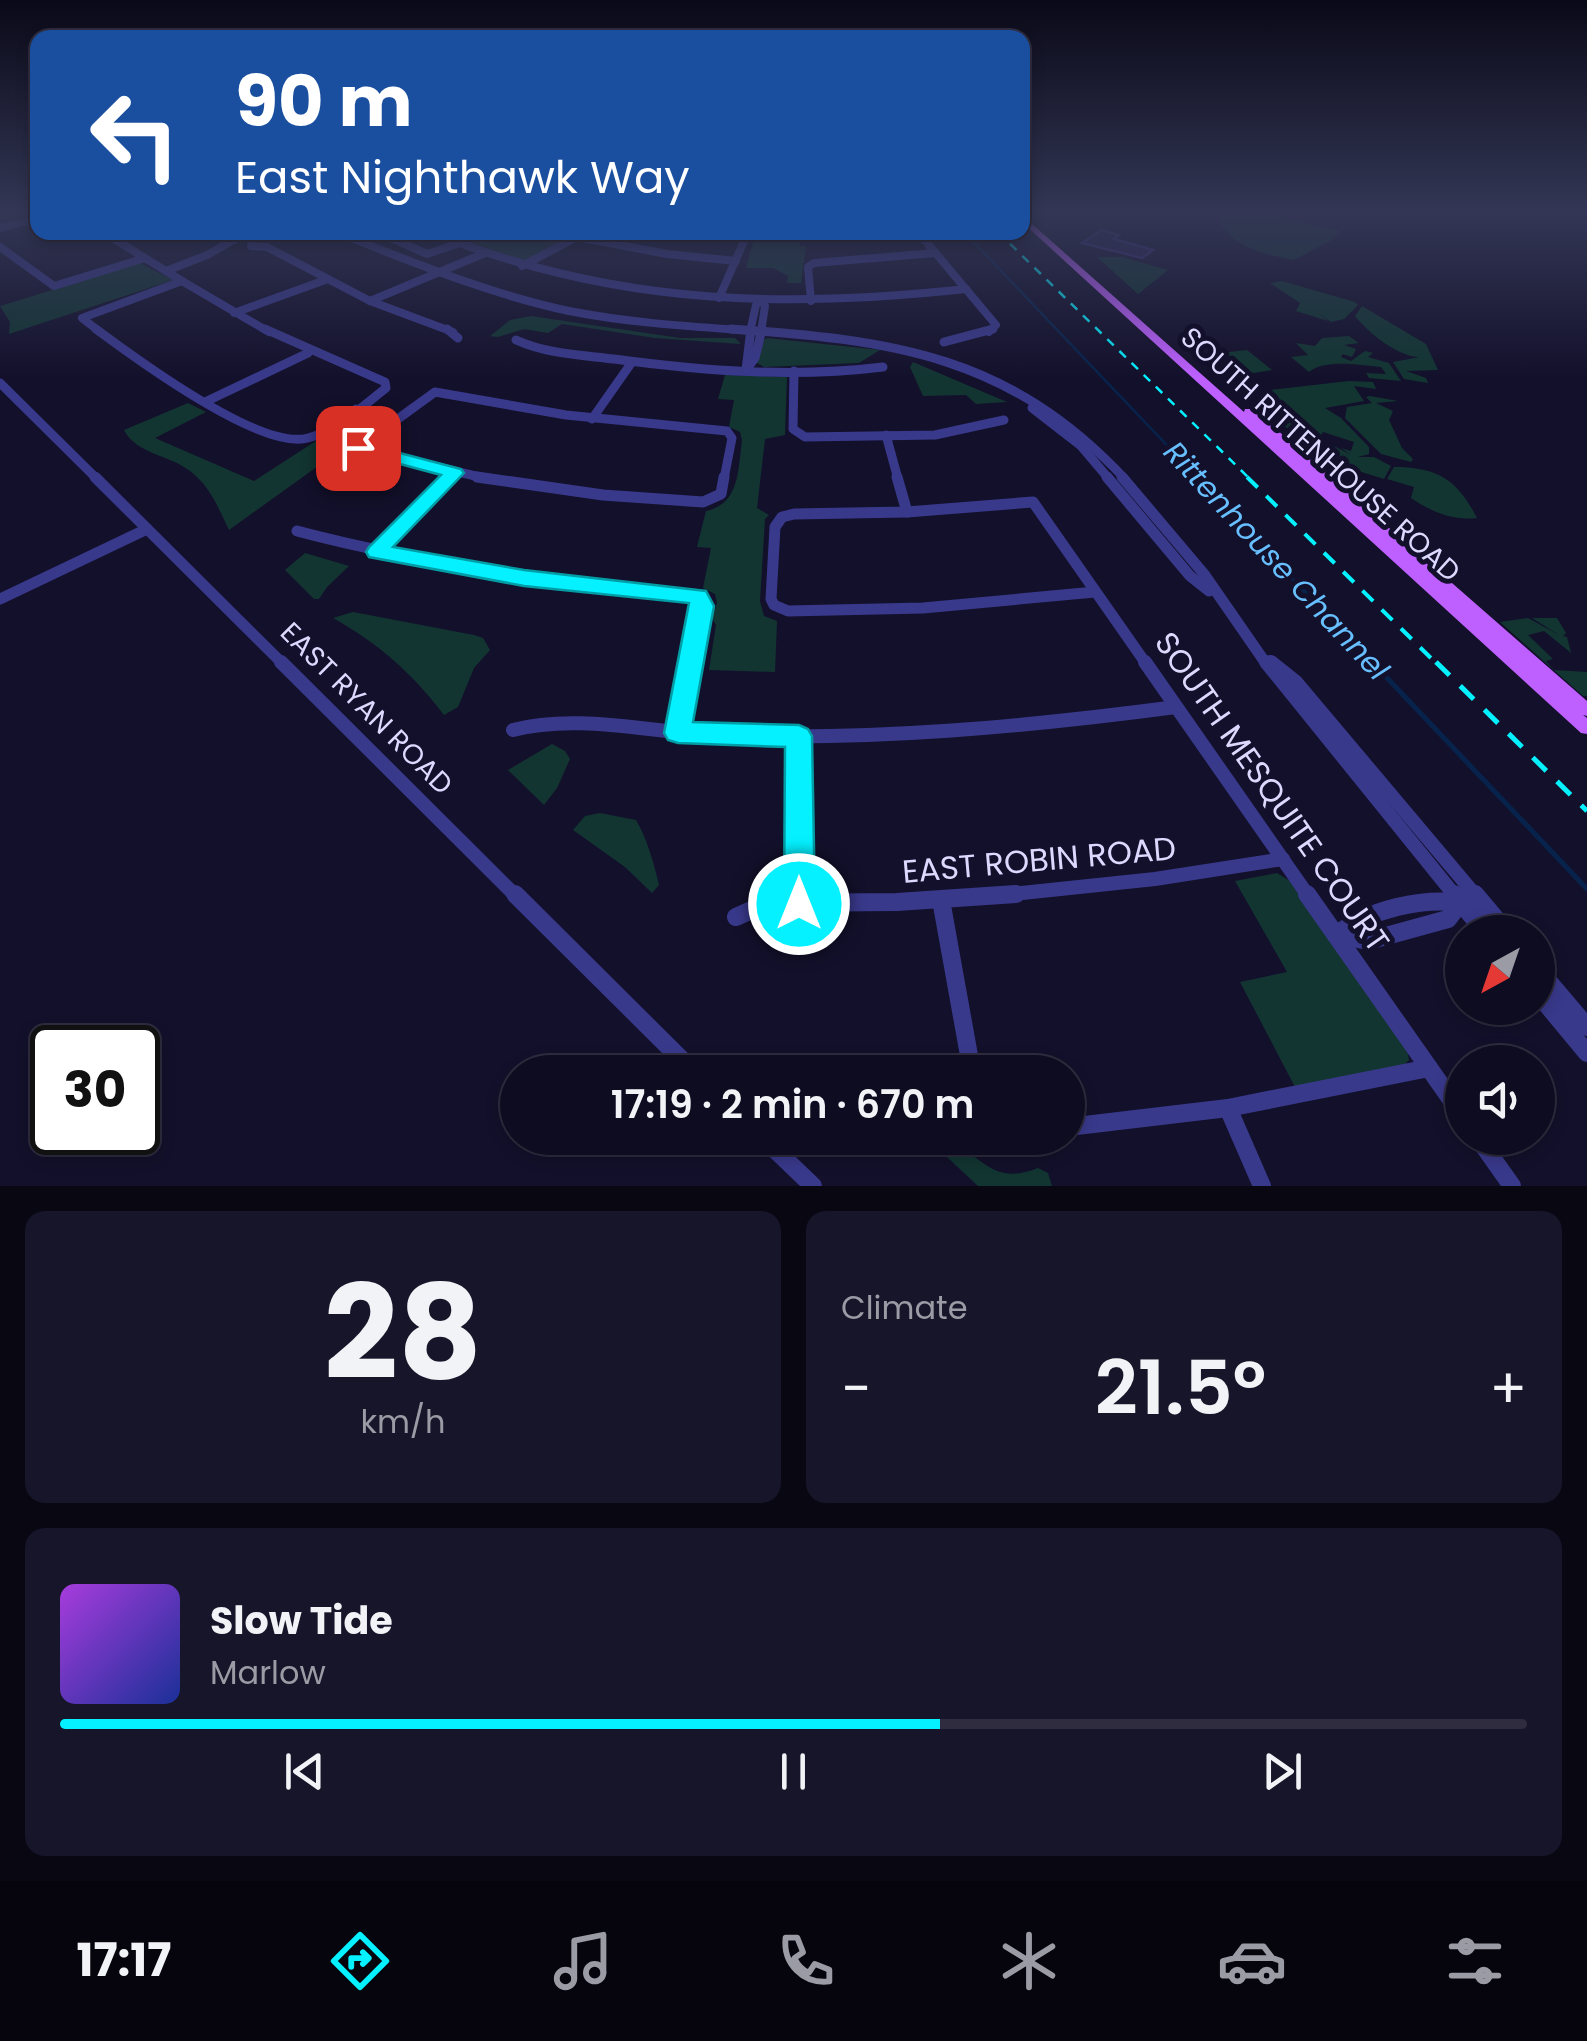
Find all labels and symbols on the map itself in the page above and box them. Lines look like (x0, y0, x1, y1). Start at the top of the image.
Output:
street label: SOUTH RITTENHOUSE ROAD (1172, 318, 1469, 591)
pin (316, 406, 401, 491)
water label: Rittenhouse Channel (1154, 432, 1399, 690)
street label: EAST RYAN ROAD (272, 613, 462, 803)
street label: SOUTH MESQUITE COURT (1145, 623, 1400, 961)
street label: EAST ROBIN ROAD (900, 825, 1178, 894)
position arrow (747, 852, 851, 956)
north arrow (1445, 915, 1555, 1025)
speed limit sign: 30 (30, 1025, 160, 1155)

